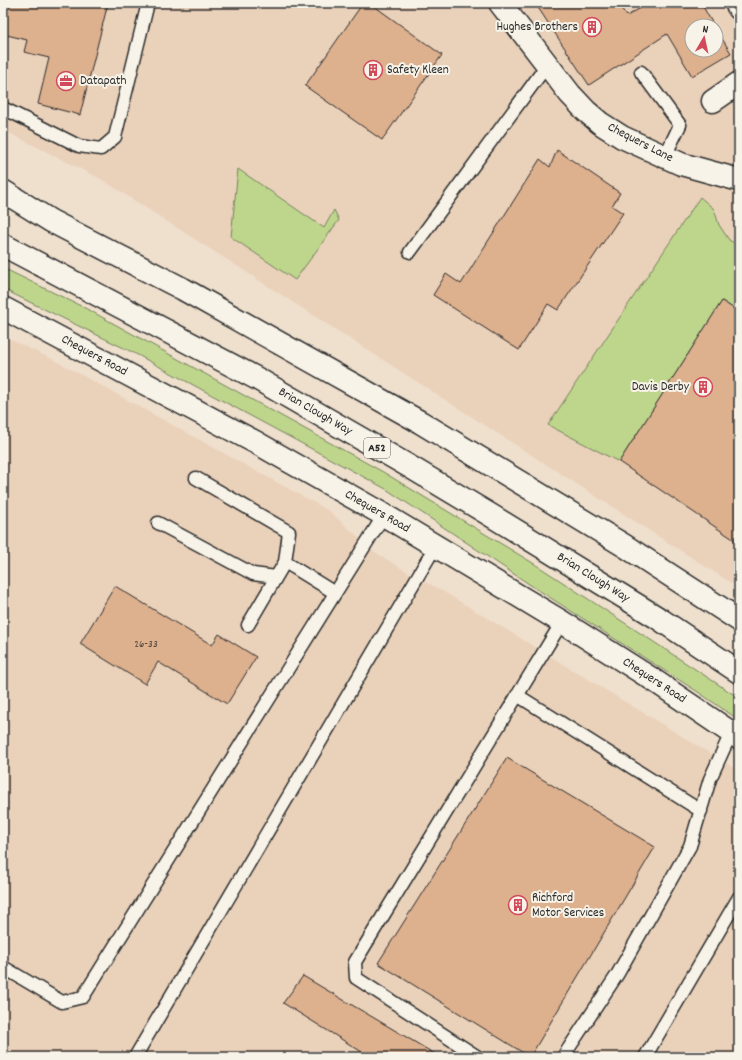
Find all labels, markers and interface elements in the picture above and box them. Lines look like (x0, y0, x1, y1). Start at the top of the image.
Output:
building icon: Hughes Brothers (581, 16, 603, 38)
place label: Hughes Brothers (496, 18, 578, 37)
north arrow (684, 18, 724, 58)
text: N (701, 22, 710, 39)
building icon: Safety Kleen (362, 59, 384, 81)
place label: Safety Kleen (387, 61, 449, 80)
office icon: Datapath (55, 70, 77, 92)
place label: Datapath (80, 72, 127, 91)
street label: Chequers Lane (604, 118, 676, 168)
street label: Chequers Road (57, 331, 131, 381)
building icon: Davis Derby (692, 376, 714, 398)
place label: Davis Derby (632, 378, 690, 397)
street label: Brian Clough Way (274, 383, 356, 441)
road number: A52 (364, 438, 390, 458)
street label: Chequers Road (341, 486, 413, 538)
street label: Brian Clough Way (553, 548, 634, 608)
house number: 26-33 (134, 637, 158, 653)
street label: Chequers Road (618, 653, 690, 709)
place label: Richford Motor Services (532, 889, 604, 923)
building icon: Richford Motor Services (507, 894, 529, 916)

